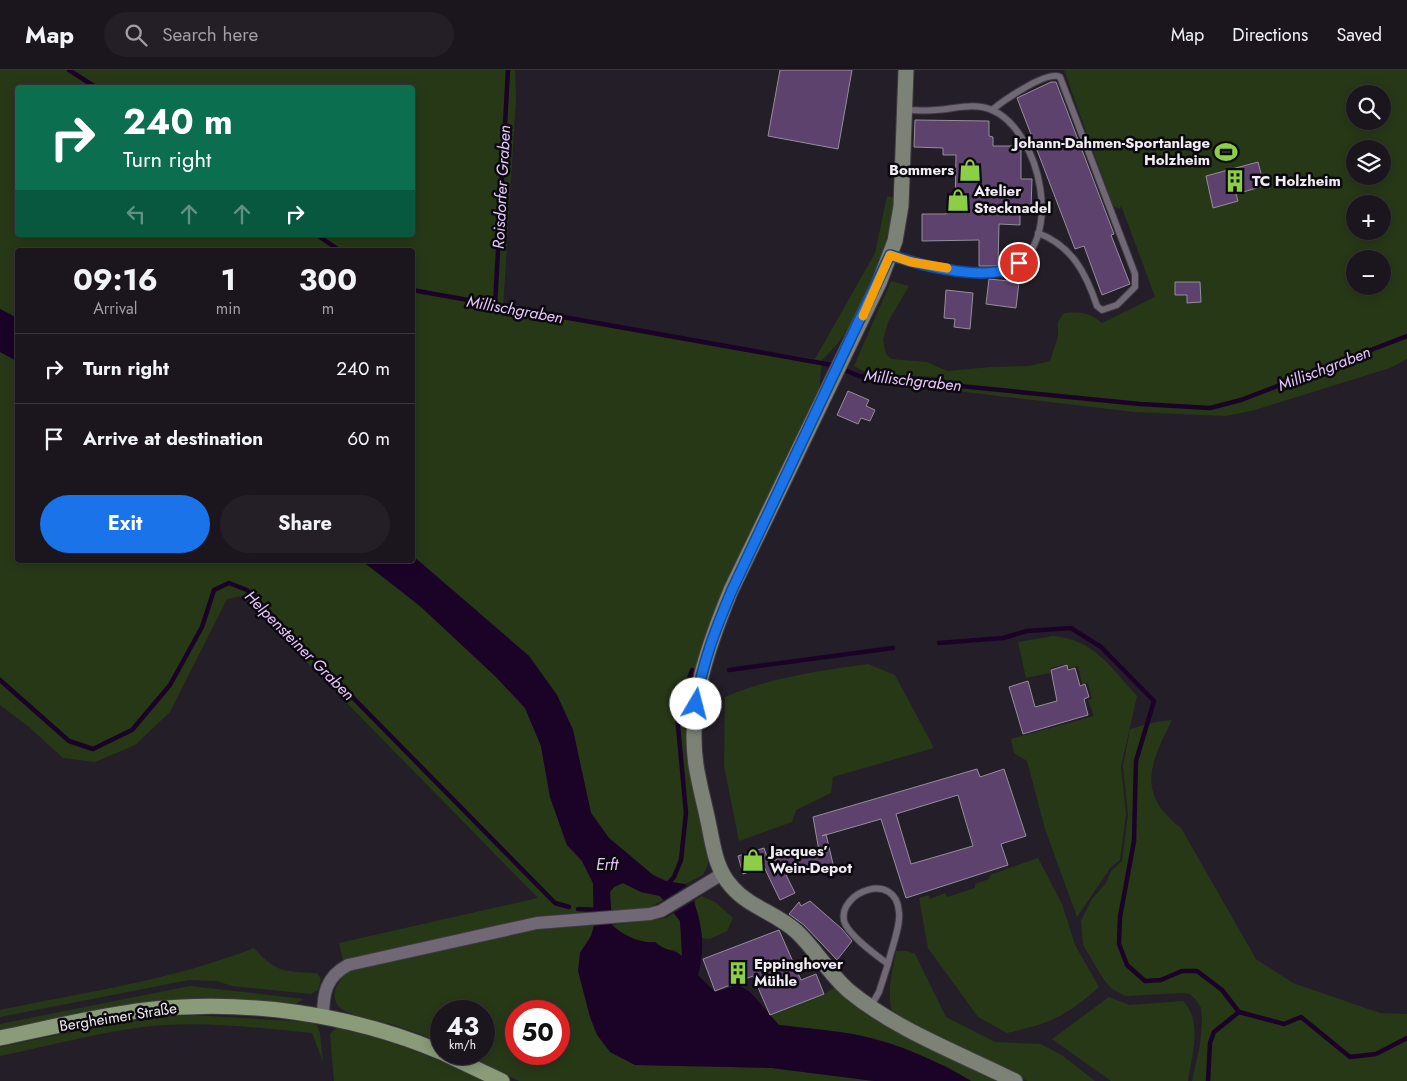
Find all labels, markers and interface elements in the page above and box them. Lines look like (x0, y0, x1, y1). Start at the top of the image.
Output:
search box (104, 12, 454, 57)
text: Map (25, 17, 74, 52)
icon: search (122, 21, 150, 49)
text: Search here (162, 21, 258, 48)
text: Map (1171, 22, 1204, 48)
text: Directions (1232, 22, 1308, 48)
text: Saved (1336, 22, 1382, 48)
map controls (1346, 85, 1391, 295)
button: search (1346, 85, 1391, 130)
text: 240 m (123, 97, 233, 147)
icon: right (40, 105, 105, 170)
water label: Roisdorfer Graben (487, 125, 516, 249)
place label: Johann-Dahmen-Sportanlage Holzheim (1011, 132, 1210, 171)
sports icon: Johann-Dahmen-Sportanlage Holzheim (1213, 139, 1239, 165)
button: layers (1346, 140, 1391, 185)
text: Turn right (123, 143, 211, 175)
shop icon: Bommers (957, 157, 983, 183)
place label: Bommers (889, 159, 954, 181)
building icon: TC Holzheim (1222, 168, 1248, 194)
place label: TC Holzheim (1252, 170, 1341, 192)
place label: Atelier Stecknadel (973, 180, 1051, 219)
shop icon: Atelier Stecknadel (945, 187, 971, 213)
button: + (1346, 195, 1391, 240)
icon: left (122, 200, 150, 228)
icon: ahead (175, 200, 203, 228)
icon: ahead (228, 200, 256, 228)
icon: right (281, 200, 309, 228)
pin (998, 242, 1040, 284)
icon: arrive (1005, 249, 1033, 277)
button: − (1346, 250, 1391, 295)
text: 09:16 (73, 258, 158, 301)
text: 1 (221, 258, 236, 301)
text: 300 (299, 258, 357, 301)
water label: Millischgraben (465, 290, 565, 329)
text: Arrival (93, 297, 137, 320)
text: min (216, 297, 241, 320)
text: m (322, 297, 334, 320)
water label: Millischgraben (1274, 340, 1374, 397)
icon: right (40, 355, 68, 383)
text: Turn right (83, 355, 169, 382)
text: 240 m (336, 355, 390, 382)
water label: Millischgraben (863, 364, 963, 397)
icon: arrive (40, 425, 68, 453)
text: Arrive at destination (83, 425, 263, 452)
text: 60 m (347, 425, 390, 452)
button: Exit (40, 495, 210, 553)
button: Share (220, 495, 390, 553)
water label: Helpensteiner Graben (239, 585, 360, 706)
position arrow (669, 677, 721, 729)
place label: Jacques’ Wein-Depot (767, 840, 852, 879)
shop icon: Jacques’ Wein-Depot (740, 847, 766, 873)
water label: Erft (596, 853, 619, 876)
place label: Eppinghover Mühle (754, 953, 844, 992)
building icon: Eppinghover Mühle (725, 960, 751, 986)
street label: Bergheimer Straße (58, 997, 179, 1037)
speed limit sign: 50 (505, 1000, 570, 1065)
text: 43 (446, 1008, 479, 1044)
text: km/h (449, 1036, 476, 1054)

